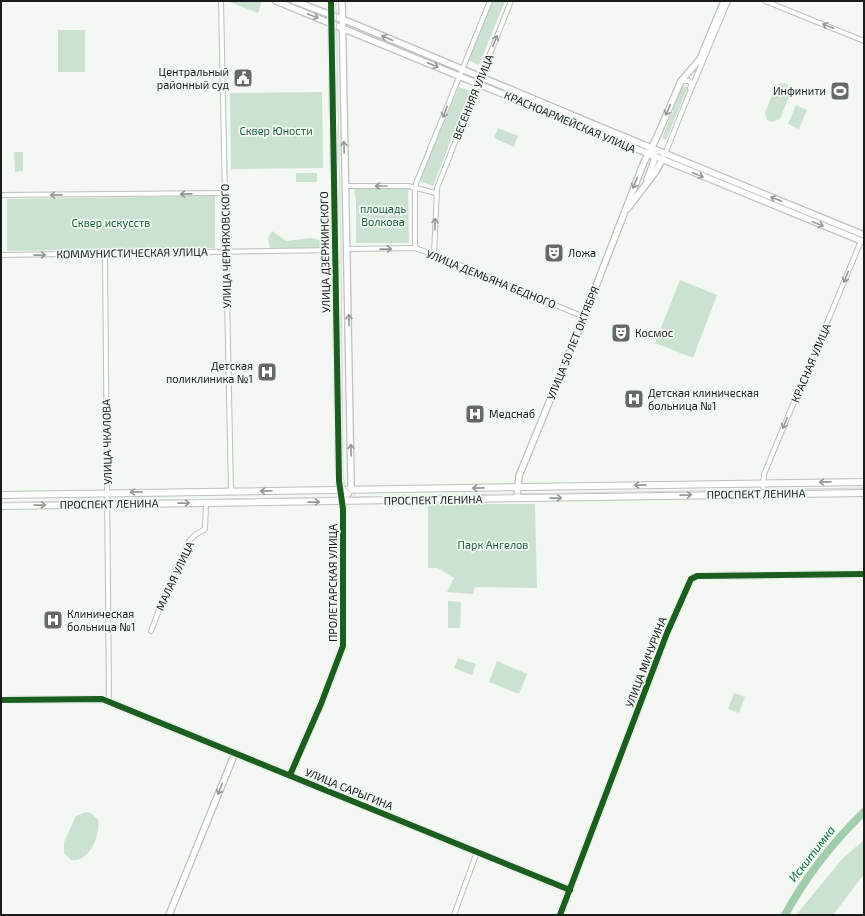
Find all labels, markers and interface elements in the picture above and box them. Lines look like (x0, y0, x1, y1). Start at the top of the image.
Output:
one-way arrow (306, 12, 318, 20)
one-way arrow (822, 21, 834, 29)
one-way arrow (382, 34, 394, 41)
one-way arrow (492, 35, 500, 47)
street label: ВЕСЕННЯЯ УЛИЦА (449, 52, 496, 141)
one-way arrow (426, 61, 438, 69)
place label: Центральный районный суд (157, 65, 230, 92)
public building icon: Центральный районный суд (232, 67, 254, 89)
sports icon: Инфинити (829, 80, 851, 102)
place label: Инфинити (773, 84, 826, 97)
street label: КРАСНОАРМЕЙСКАЯ УЛИЦА (503, 88, 638, 155)
one-way arrow (664, 104, 672, 116)
one-way arrow (441, 105, 448, 117)
park label: Сквер Юности (239, 124, 313, 137)
one-way arrow (341, 141, 348, 154)
one-way arrow (691, 172, 703, 179)
one-way arrow (631, 176, 639, 188)
one-way arrow (375, 182, 388, 190)
street label: УЛИЦА ЧЕРНЯХОВСКОГО (218, 184, 233, 308)
one-way arrow (180, 190, 193, 198)
one-way arrow (50, 191, 63, 199)
street label: УЛИЦА ДЗЕРЖИНСКОГО (317, 191, 332, 313)
one-way arrow (770, 195, 782, 203)
park label: площадь Волкова (360, 202, 406, 228)
park label: Сквер искусств (72, 216, 150, 230)
one-way arrow (431, 218, 439, 231)
one-way arrow (812, 220, 824, 228)
theatre icon: Ложа (543, 242, 565, 264)
street label: КОММУНИСТИЧЕСКАЯ УЛИЦА (56, 245, 208, 260)
one-way arrow (379, 245, 392, 253)
place label: Ложа (568, 246, 596, 259)
street label: УЛИЦА ДЕМЬЯНА БЕДНОГО (424, 247, 558, 311)
one-way arrow (33, 251, 46, 259)
one-way arrow (842, 270, 850, 282)
street label: УЛИЦА 50 ЛЕТ ОКТЯБРЯ (544, 284, 601, 402)
one-way arrow (345, 314, 352, 327)
street label: КРАСНАЯ УЛИЦА (788, 321, 833, 404)
theatre icon: Космос (610, 322, 632, 344)
place label: Космос (635, 326, 673, 339)
place label: Детская поликлиника №1 (166, 359, 253, 385)
hospital icon: Детская поликлиника №1 (256, 361, 278, 383)
place label: Детская клиническая больница №1 (648, 386, 759, 412)
hospital icon: Детская клиническая больница №1 (623, 388, 645, 410)
street label: УЛИЦА ЧКАЛОВА (99, 399, 114, 485)
hospital icon: Медснаб (464, 403, 486, 425)
place label: Медснаб (489, 407, 535, 420)
one-way arrow (781, 417, 788, 429)
one-way arrow (347, 444, 355, 457)
one-way arrow (819, 478, 832, 486)
one-way arrow (634, 481, 647, 489)
one-way arrow (472, 484, 485, 492)
street label: ПРОСПЕКТ ЛЕНИНА (706, 486, 806, 501)
one-way arrow (260, 487, 273, 494)
one-way arrow (130, 489, 143, 496)
one-way arrow (679, 491, 692, 499)
street label: ПРОСПЕКТ ЛЕНИНА (383, 492, 483, 507)
one-way arrow (549, 494, 562, 502)
street label: ПРОСПЕКТ ЛЕНИНА (59, 496, 159, 511)
one-way arrow (307, 498, 320, 506)
one-way arrow (177, 499, 190, 507)
one-way arrow (33, 501, 46, 509)
street label: ПРОЛЕТАРСКАЯ УЛИЦА (326, 524, 339, 642)
park label: Парк Ангелов (458, 538, 528, 551)
street label: МАЛАЯ УЛИЦА (153, 539, 196, 612)
place label: Клиническая больница №1 (67, 607, 135, 633)
hospital icon: Клиническая больница №1 (42, 609, 64, 631)
street label: УЛИЦА МИЧУРИНА (622, 615, 669, 709)
street label: УЛИЦА САРЫГИНА (303, 765, 395, 812)
one-way arrow (216, 783, 224, 795)
water label: Искитимка (785, 823, 837, 884)

